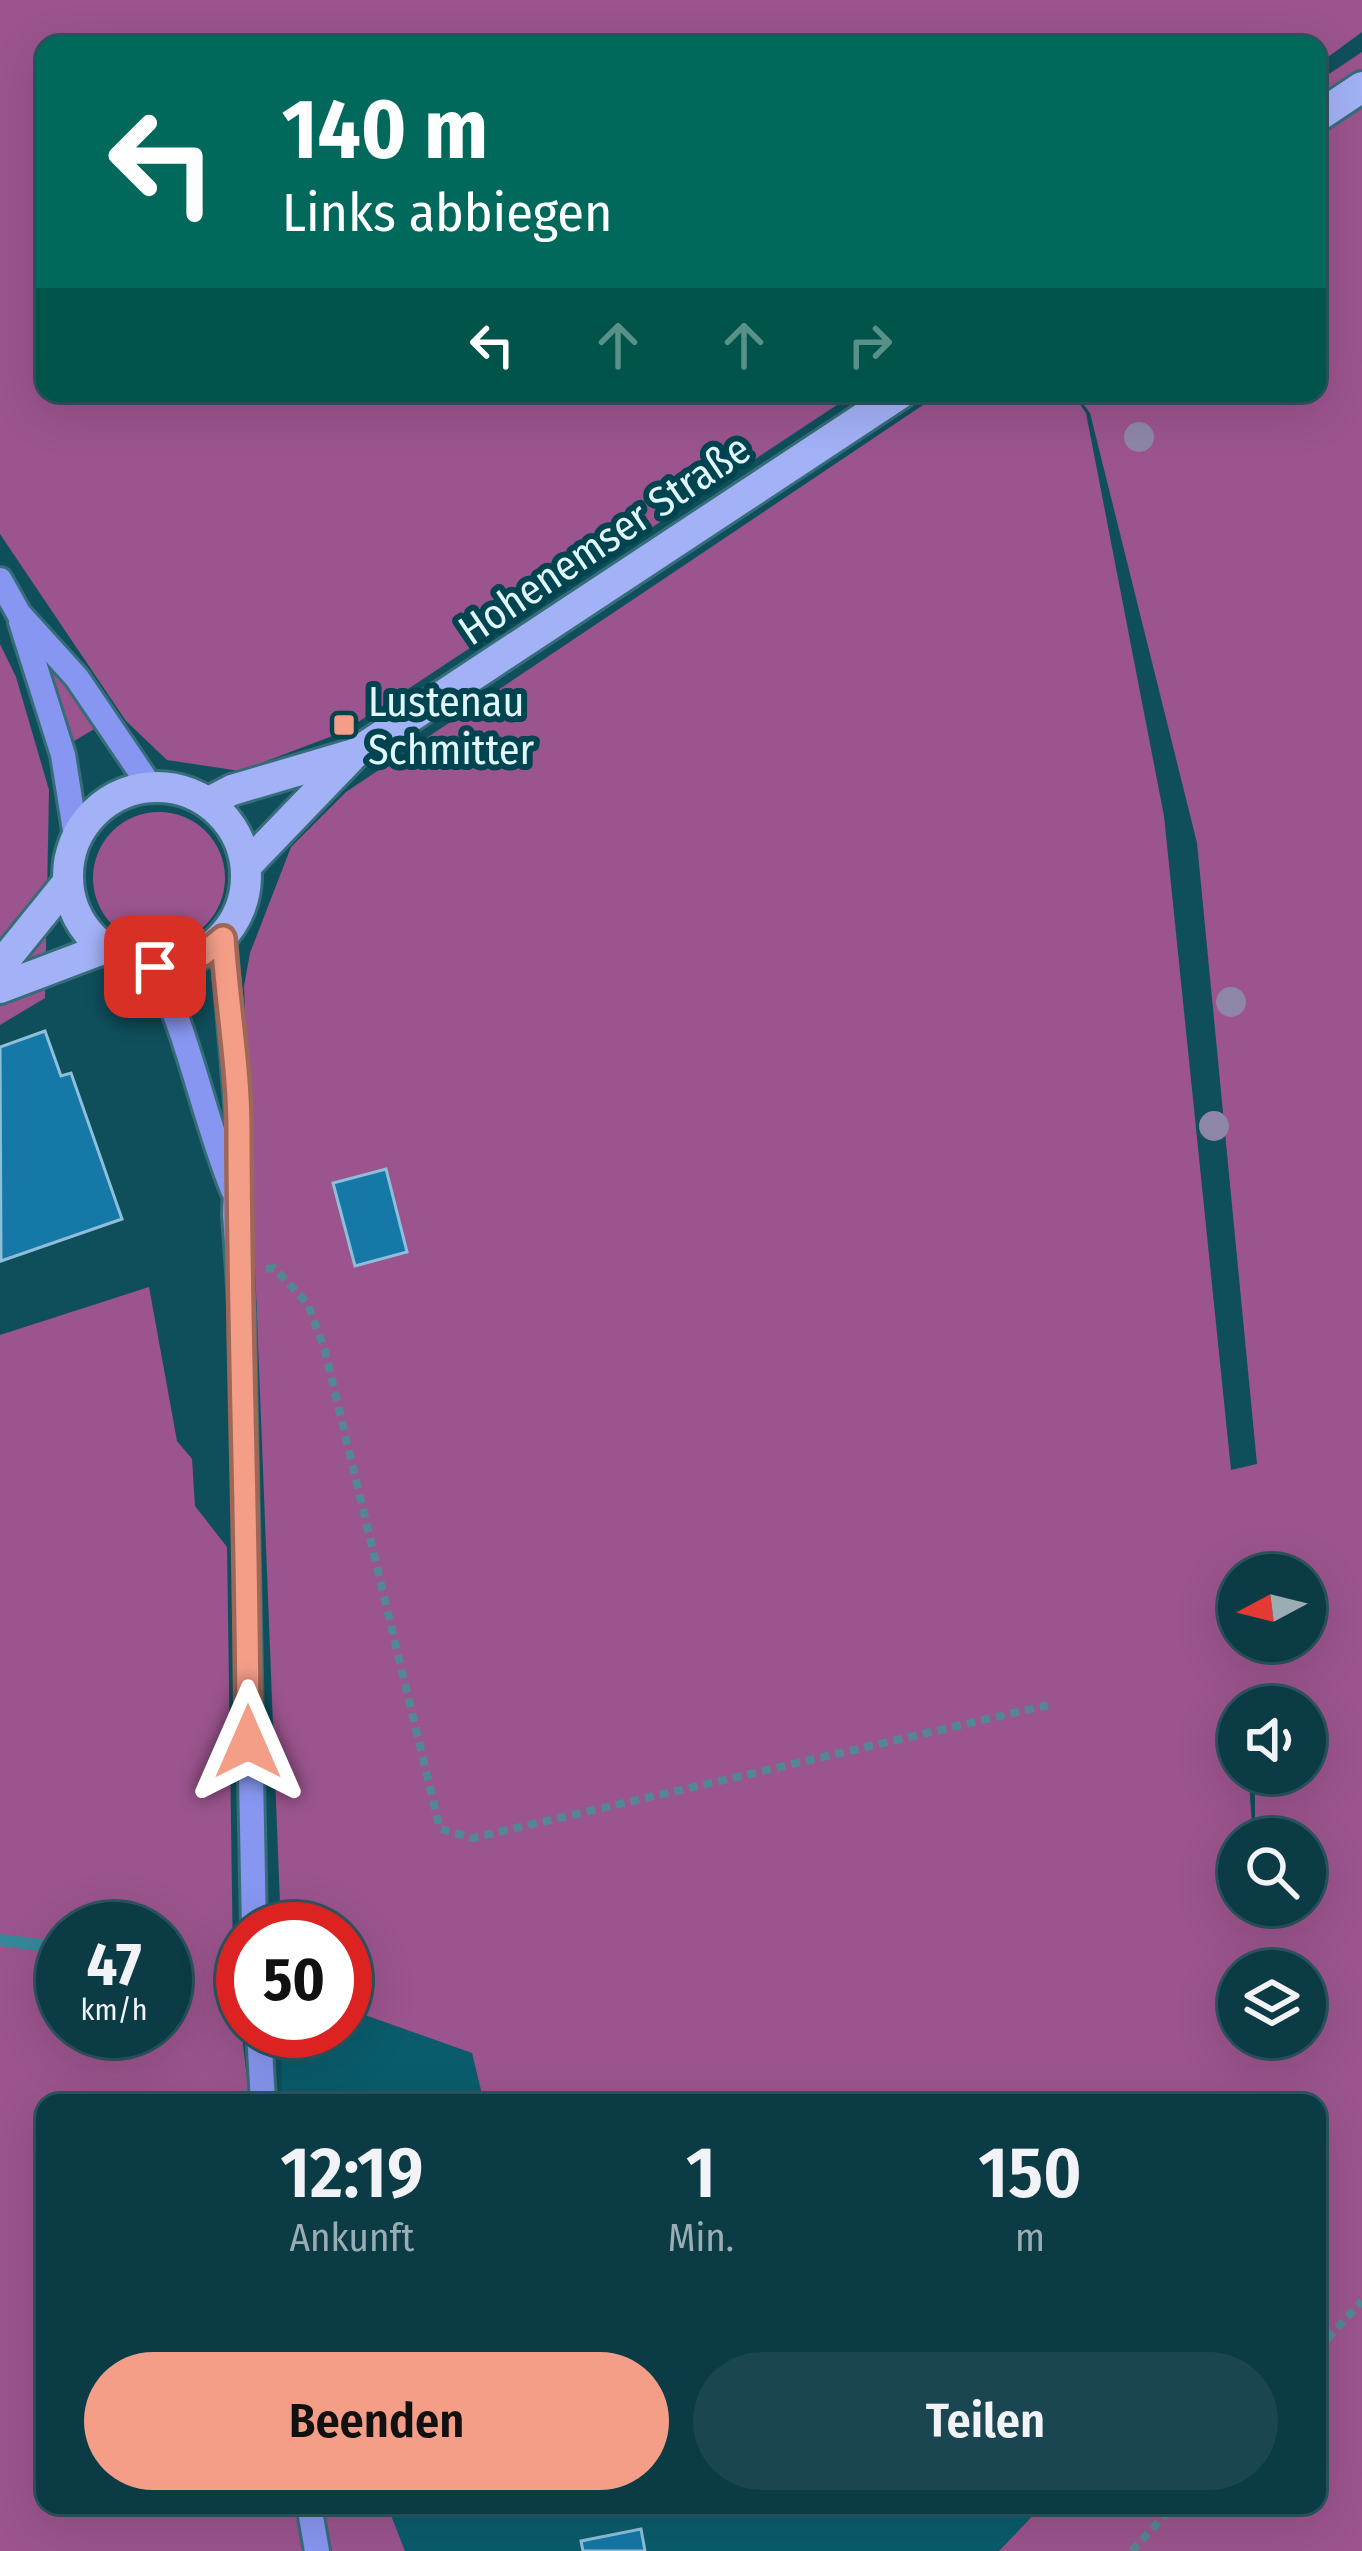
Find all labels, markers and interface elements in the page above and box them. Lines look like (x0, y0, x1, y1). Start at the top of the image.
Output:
text: 140 m (282, 79, 488, 180)
icon: left (84, 84, 240, 240)
text: Links abbiegen (282, 181, 612, 245)
icon: left (459, 312, 525, 378)
icon: ahead (585, 312, 651, 378)
icon: ahead (711, 312, 777, 378)
icon: right (837, 312, 903, 378)
street label: Hohenemser Straße (449, 424, 760, 656)
place label: Lustenau Schmitter (368, 677, 534, 775)
marker: Lustenau Schmitter (331, 712, 357, 738)
pin (104, 916, 206, 1018)
icon: arrive (122, 934, 188, 1000)
north arrow (1218, 1554, 1326, 1662)
map controls (1218, 1554, 1326, 2058)
position arrow (185, 1679, 311, 1805)
button: sound (1218, 1686, 1326, 1794)
button: search (1218, 1818, 1326, 1926)
speed limit sign: 50 (216, 1902, 372, 2058)
text: 47 (86, 1929, 142, 2001)
button: layers (1218, 1950, 1326, 2058)
text: km/h (81, 1992, 147, 2028)
text: 12:19 (280, 2130, 424, 2216)
text: 1 (686, 2130, 716, 2216)
text: 150 (978, 2130, 1082, 2216)
text: Ankunft (290, 2215, 414, 2261)
text: Min. (668, 2215, 734, 2261)
text: m (1015, 2215, 1045, 2261)
button: Beenden (84, 2352, 669, 2490)
button: Teilen (693, 2352, 1278, 2490)

